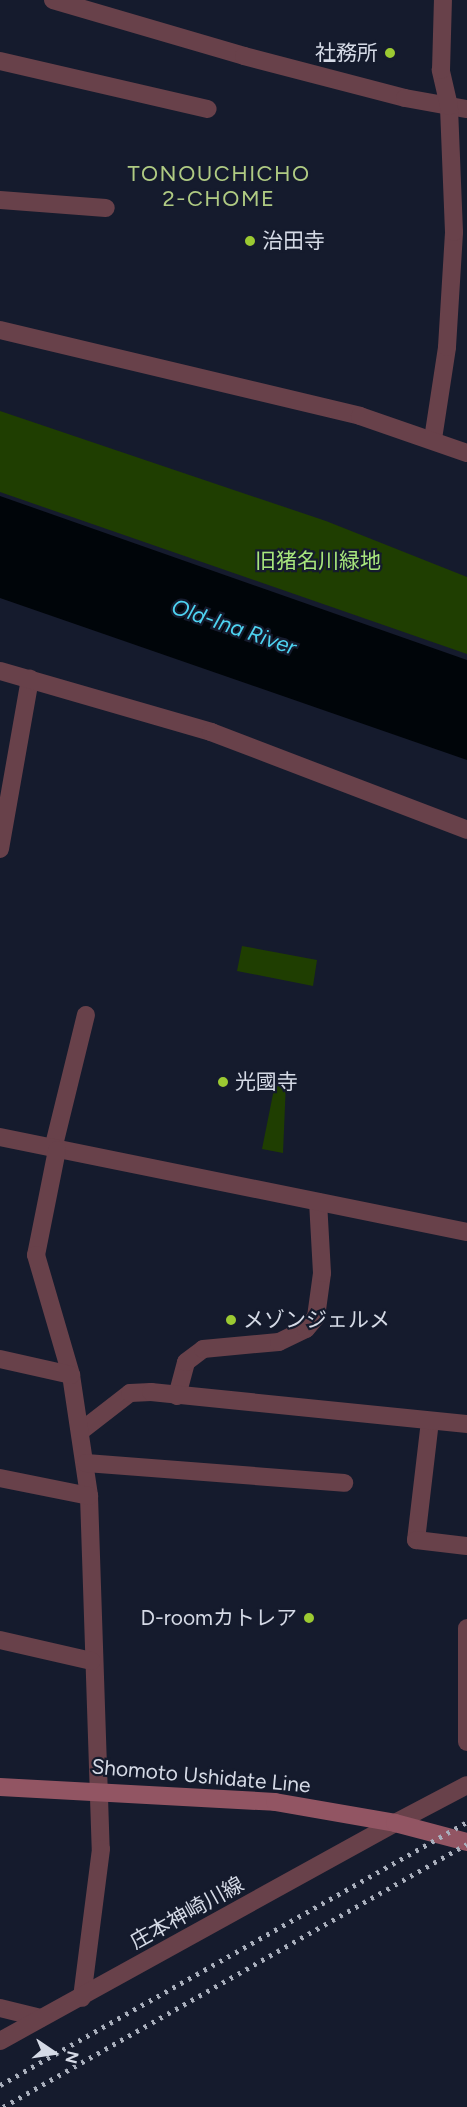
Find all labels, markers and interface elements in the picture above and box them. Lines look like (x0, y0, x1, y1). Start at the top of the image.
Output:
place label: 社務所 (315, 40, 378, 66)
marker: 社務所 (383, 46, 397, 60)
district label: TONOUCHICHO 2-CHOME (127, 160, 311, 212)
place label: 治田寺 (262, 228, 325, 254)
marker: 治田寺 (243, 234, 257, 248)
park label: 旧猪名川緑地 (255, 548, 381, 574)
water label: Old-Ina River (168, 593, 300, 661)
place label: 光國寺 (235, 1069, 298, 1095)
marker: 光國寺 (216, 1075, 230, 1089)
place label: メゾンジェルメ (243, 1307, 390, 1333)
marker: メゾンジェルメ (224, 1313, 238, 1327)
place label: D-roomカトレア (140, 1605, 297, 1631)
marker: D-roomカトレア (302, 1611, 316, 1625)
street label: Shomoto Ushidate Line (90, 1754, 312, 1798)
street label: 庄本神崎川線 (126, 1871, 248, 1955)
north arrow (24, 2023, 84, 2083)
text: N (61, 2049, 83, 2065)

